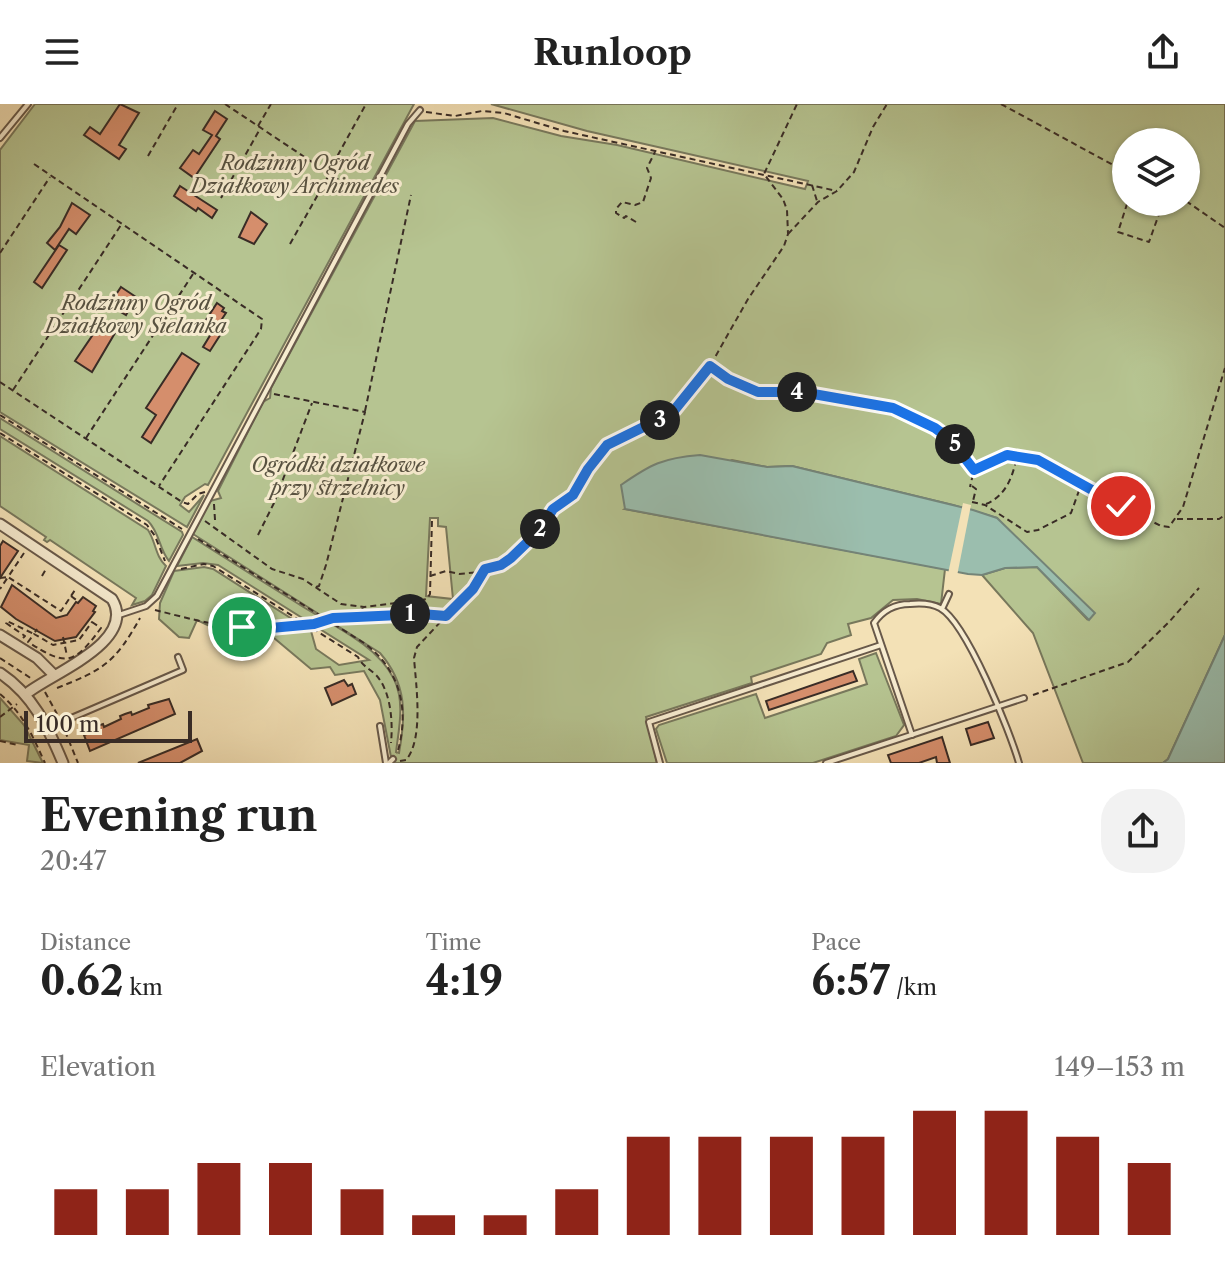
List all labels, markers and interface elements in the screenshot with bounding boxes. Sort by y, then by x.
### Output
icon: menu [40,30,84,74]
text: Runloop [533,30,692,74]
icon: share [1141,30,1185,74]
map controls [1112,128,1200,216]
button: layers [1112,128,1200,216]
park label: Rodzinny Ogród Działkowy Archimedes [189,151,399,198]
park label: Rodzinny Ogród Działkowy Sielanka [43,291,227,338]
pin: 4 [777,372,817,412]
text: 4 [790,378,804,405]
pin: 3 [640,400,680,440]
text: 3 [654,406,666,433]
pin: 5 [935,424,975,464]
text: 5 [949,430,961,457]
park label: Ogródki działkowe przy strzelnicy [251,453,426,500]
pin [1087,472,1155,540]
icon: check [1099,484,1143,528]
pin: 2 [520,509,560,549]
text: 2 [534,515,547,542]
pin [208,593,276,661]
pin: 1 [390,594,430,634]
text: 1 [405,600,415,627]
icon: arrive [220,605,264,649]
scale bar [24,707,192,743]
text: 100 m [36,711,99,738]
text: Evening run [40,788,317,842]
button: share [1101,789,1185,873]
text: 20:47 [40,845,107,877]
text: Distance [40,929,131,956]
text: Time [426,929,481,956]
text: Pace [811,929,861,956]
text: 0.62 [40,956,124,1005]
text: 4:19 [426,956,503,1005]
text: 6:57 [811,956,890,1005]
text: km [124,974,163,1001]
text: /km [890,974,937,1001]
text: Elevation [40,1051,156,1083]
text: 149–153 m [1054,1051,1185,1083]

